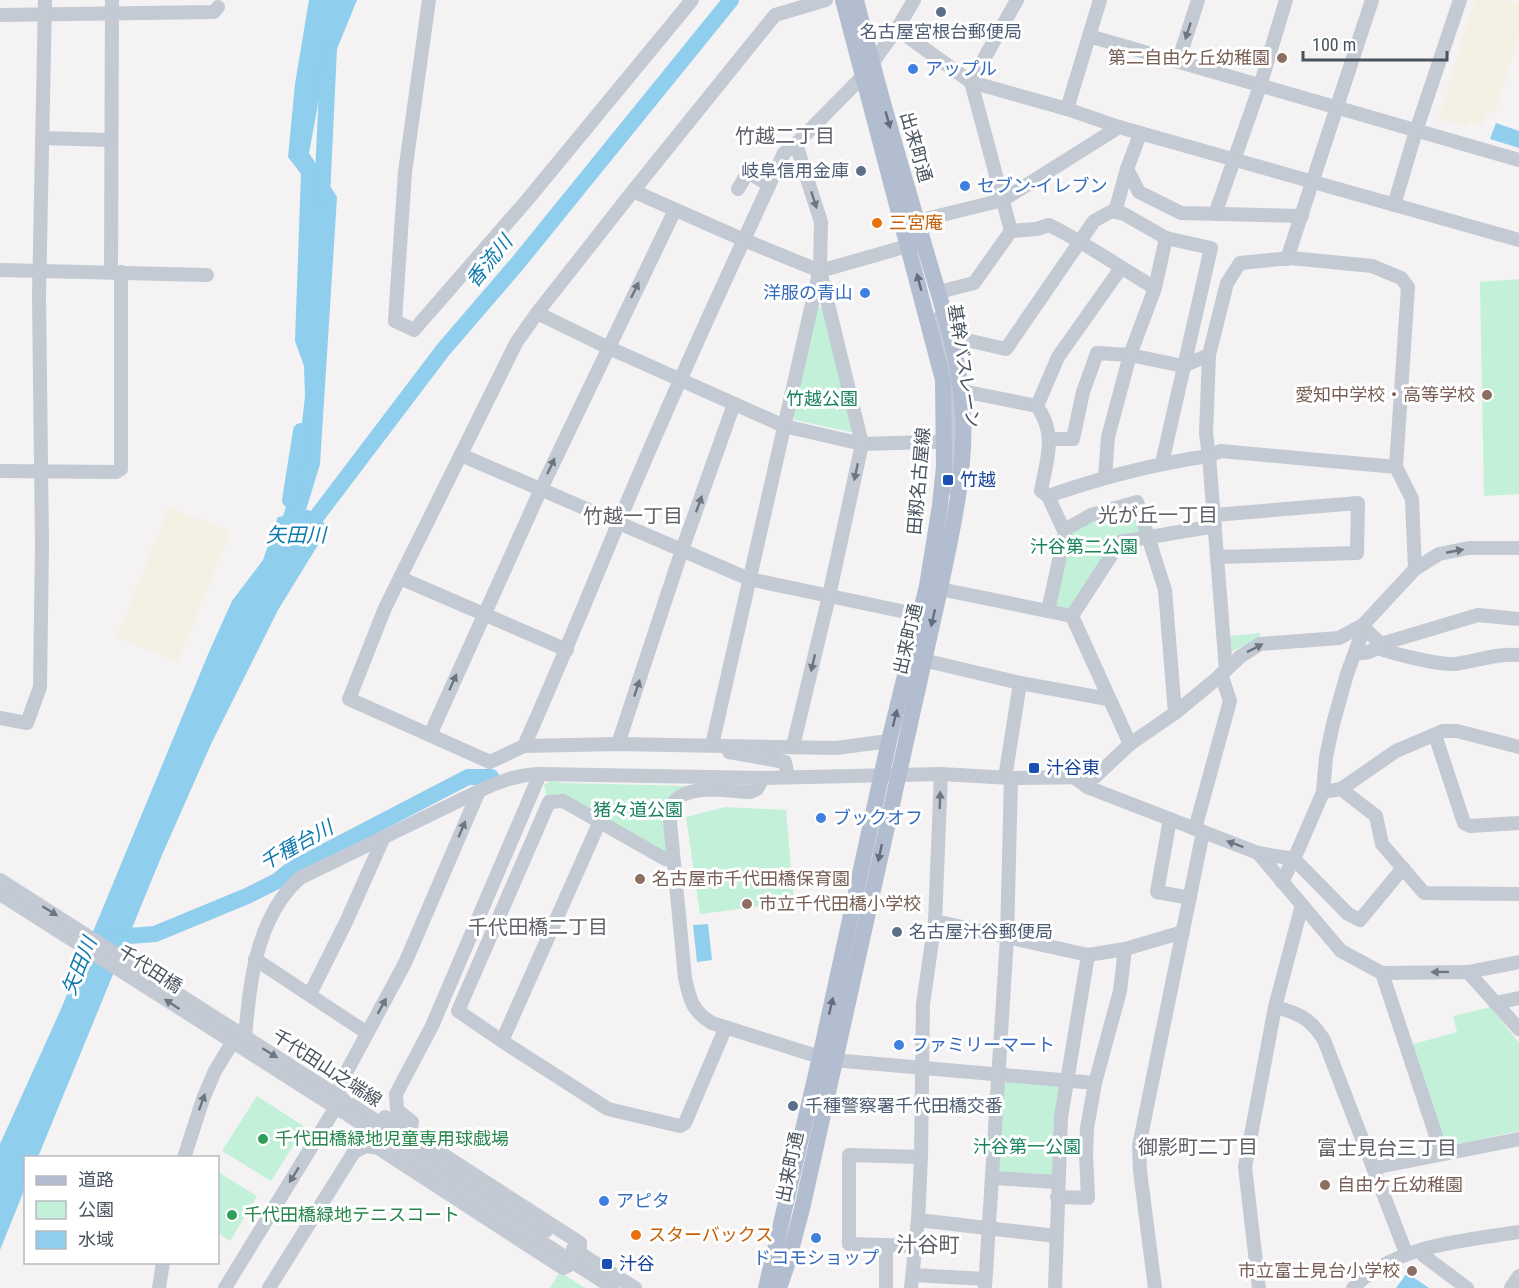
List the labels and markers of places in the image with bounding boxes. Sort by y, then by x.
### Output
marker: 名古屋宮根台郵便局 [934,5,948,19]
place label: 名古屋宮根台郵便局 [860,21,1022,42]
place label: 第二自由ケ丘幼稚園 [1108,47,1270,68]
marker: 第二自由ケ丘幼稚園 [1275,51,1289,65]
place label: アップル [925,58,997,79]
marker: アップル [906,62,920,76]
place label: 岐阜信用金庫 [741,160,849,181]
marker: 岐阜信用金庫 [854,164,868,178]
place label: セブン-イレブン [977,175,1107,196]
marker: セブン-イレブン [958,179,972,193]
place label: 三宮庵 [889,212,943,233]
marker: 三宮庵 [870,216,884,230]
place label: 洋服の青山 [763,282,853,303]
marker: 洋服の青山 [858,286,872,300]
place label: 愛知中学校・高等学校 [1295,384,1475,405]
marker: 愛知中学校・高等学校 [1480,388,1494,402]
place label: 竹越 [960,469,996,490]
marker: 竹越 [941,473,955,487]
place label: 汁谷東 [1046,757,1100,778]
marker: 汁谷東 [1027,761,1041,775]
place label: ブックオフ [833,807,923,828]
marker: ブックオフ [814,811,828,825]
place label: 名古屋市千代田橋保育園 [652,868,850,889]
marker: 名古屋市千代田橋保育園 [633,872,647,886]
place label: 市立千代田橋小学校 [759,893,921,914]
marker: 市立千代田橋小学校 [740,897,754,911]
place label: 名古屋汁谷郵便局 [909,921,1053,942]
marker: 名古屋汁谷郵便局 [890,925,904,939]
place label: ファミリーマート [911,1034,1055,1055]
marker: ファミリーマート [892,1038,906,1052]
place label: 千種警察署千代田橋交番 [805,1095,1003,1116]
marker: 千種警察署千代田橋交番 [786,1099,800,1113]
place label: 千代田橋緑地児童専用球戯場 [275,1128,509,1149]
marker: 千代田橋緑地児童専用球戯場 [256,1132,270,1146]
place label: 自由ケ丘幼稚園 [1337,1174,1463,1195]
marker: 自由ケ丘幼稚園 [1318,1178,1332,1192]
place label: アピタ [616,1190,670,1211]
marker: アピタ [597,1194,611,1208]
place label: 千代田橋緑地テニスコート [244,1204,460,1225]
marker: 千代田橋緑地テニスコート [225,1208,239,1222]
place label: スターバックス [648,1224,773,1245]
marker: スターバックス [629,1228,643,1242]
marker: ドコモショップ [809,1231,823,1245]
place label: ドコモショップ [753,1247,879,1268]
place label: 汁谷 [619,1253,655,1274]
marker: 汁谷 [600,1257,614,1271]
place label: 市立富士見台小学校 [1238,1260,1400,1281]
marker: 市立富士見台小学校 [1405,1264,1419,1278]

